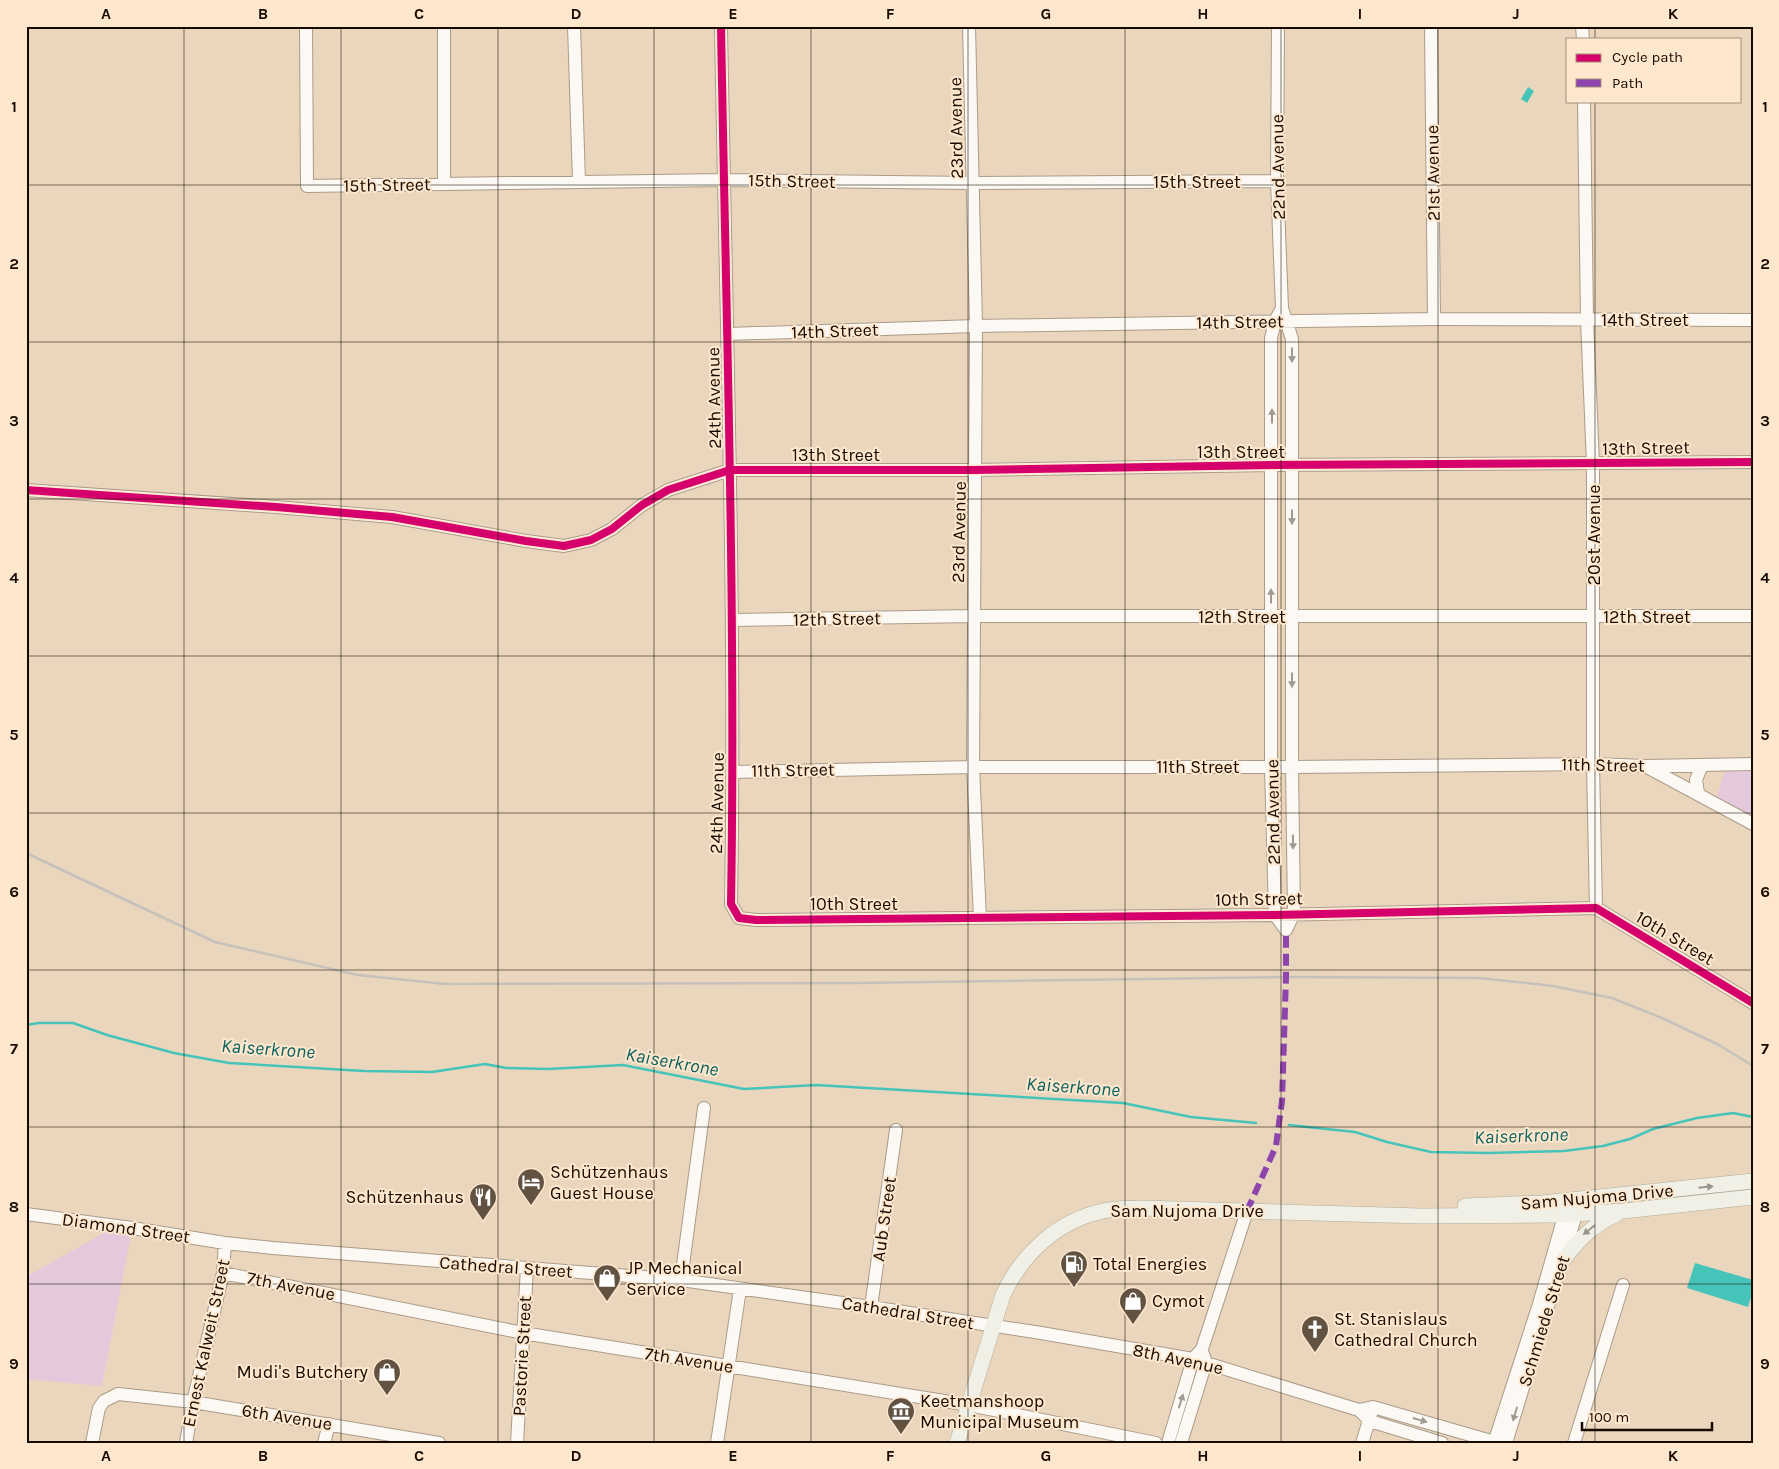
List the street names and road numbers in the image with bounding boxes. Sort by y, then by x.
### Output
street label: 23rd Avenue [944,77,968,179]
street label: 22nd Avenue [1266,114,1290,220]
street label: 21st Avenue [1421,125,1445,221]
street label: 15th Street [748,169,836,193]
street label: 15th Street [1153,171,1241,193]
street label: 15th Street [343,173,431,197]
street label: 14th Street [1601,309,1689,331]
street label: 14th Street [1196,310,1284,334]
street label: 14th Street [791,318,879,344]
street label: 24th Avenue [702,347,726,449]
street label: 13th Street [1602,436,1690,460]
street label: 13th Street [1197,441,1285,463]
street label: 13th Street [792,444,880,466]
street label: 23rd Avenue [947,481,971,583]
street label: 20st Avenue [1583,485,1605,585]
street label: 12th Street [1198,606,1286,628]
street label: 12th Street [1603,606,1691,628]
street label: 12th Street [793,607,881,631]
street label: 24th Avenue [705,752,729,854]
street label: 11th Street [1561,753,1645,777]
street label: 11th Street [1156,756,1240,778]
street label: 11th Street [751,758,835,782]
street label: 22nd Avenue [1261,759,1285,865]
street label: 10th Street [1215,887,1303,911]
street label: 10th Street [810,893,898,915]
street label: 10th Street [1632,906,1719,970]
street label: Aub Street [867,1175,901,1263]
street label: Sam Nujoma Drive [1519,1179,1675,1215]
street label: Sam Nujoma Drive [1110,1200,1264,1222]
street label: Diamond Street [61,1208,192,1248]
street label: Cathedral Street [439,1251,574,1283]
street label: Schmiede Street [1514,1253,1574,1389]
street label: Ernest Kalweit Street [177,1257,235,1429]
street label: 7th Avenue [245,1267,337,1305]
street label: Cathedral Street [840,1292,976,1334]
street label: Pastorie Street [508,1295,536,1417]
street label: 8th Avenue [1131,1339,1225,1379]
street label: 7th Avenue [643,1342,735,1378]
street label: 6th Avenue [240,1399,334,1435]

